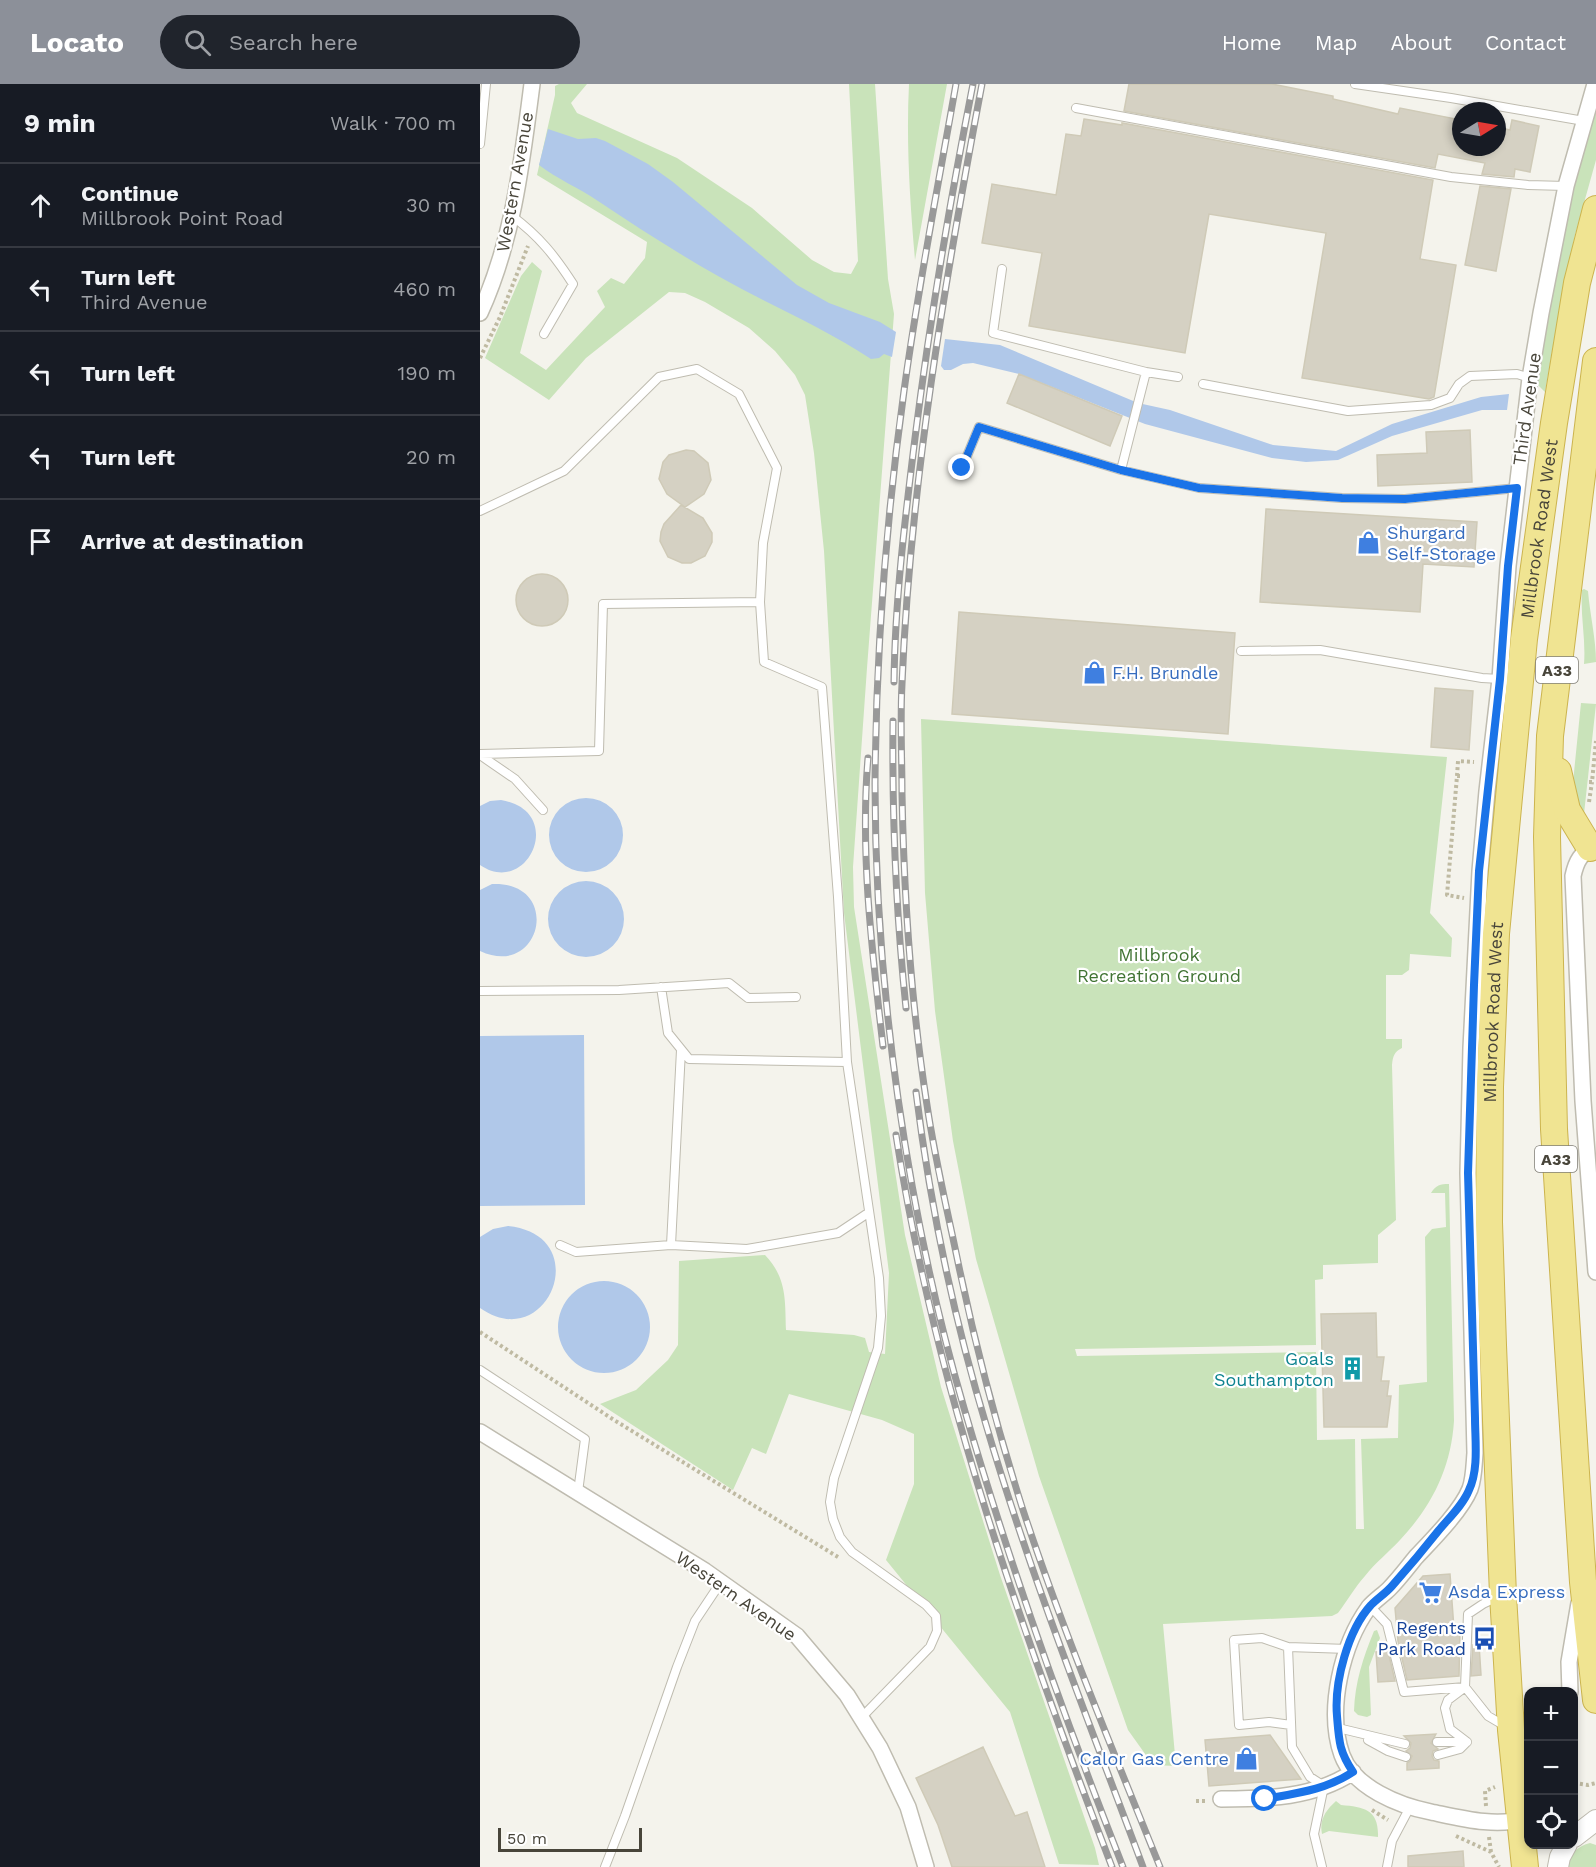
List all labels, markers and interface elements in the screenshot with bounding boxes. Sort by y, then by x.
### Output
search box [160,15,580,69]
text: Locato [30,26,124,59]
icon: search [181,26,214,59]
text: Search here [229,30,358,55]
text: Home [1222,30,1282,55]
text: Map [1315,30,1358,55]
text: About [1391,30,1452,55]
text: Contact [1485,30,1566,55]
north arrow [1452,102,1506,156]
text: 9 min [24,108,96,138]
street label: Western Avenue [492,110,537,254]
text: Walk · 700 m [330,111,456,135]
text: Continue [81,181,179,206]
icon: ahead [24,189,57,222]
text: 30 m [406,193,456,217]
text: Millbrook Point Road [81,206,283,230]
text: Turn left [81,265,175,290]
icon: left [24,273,57,306]
text: 460 m [393,277,456,301]
text: Third Avenue [81,290,208,314]
street label: Third Avenue [1508,351,1545,467]
icon: left [24,357,57,390]
text: Turn left [81,361,175,386]
text: 190 m [398,361,456,385]
street label: Millbrook Road West [1516,437,1562,620]
icon: left [24,441,57,474]
text: Turn left [81,445,175,470]
text: 20 m [406,445,456,469]
route end [948,454,974,480]
place label: Shurgard Self-Storage [1387,522,1496,564]
icon: arrive [24,525,57,558]
text: Arrive at destination [81,529,304,554]
shop icon: Shurgard Self-Storage [1356,530,1382,556]
road number: A33 [1536,657,1578,683]
shop icon: F.H. Brundle [1081,660,1107,686]
place label: F.H. Brundle [1112,662,1218,683]
street label: Millbrook Road West [1479,920,1507,1103]
park label: Millbrook Recreation Ground [1077,944,1241,986]
road number: A33 [1535,1146,1577,1172]
place label: Goals Southampton [1214,1348,1334,1390]
building icon: Goals Southampton [1339,1356,1365,1382]
street label: Western Avenue [672,1546,800,1645]
supermarket icon: Asda Express [1417,1579,1443,1605]
place label: Asda Express [1448,1581,1565,1602]
place label: Regents Park Road [1378,1617,1466,1659]
bus stop icon: Regents Park Road [1471,1625,1497,1651]
map controls [1524,1687,1578,1849]
button: + [1524,1687,1578,1741]
button: − [1524,1741,1578,1795]
shop icon: Calor Gas Centre [1234,1746,1260,1772]
place label: Calor Gas Centre [1080,1748,1229,1769]
route start [1251,1785,1277,1811]
button: locate [1524,1795,1578,1849]
scale bar [498,1825,642,1852]
text: 50 m [507,1829,547,1848]

